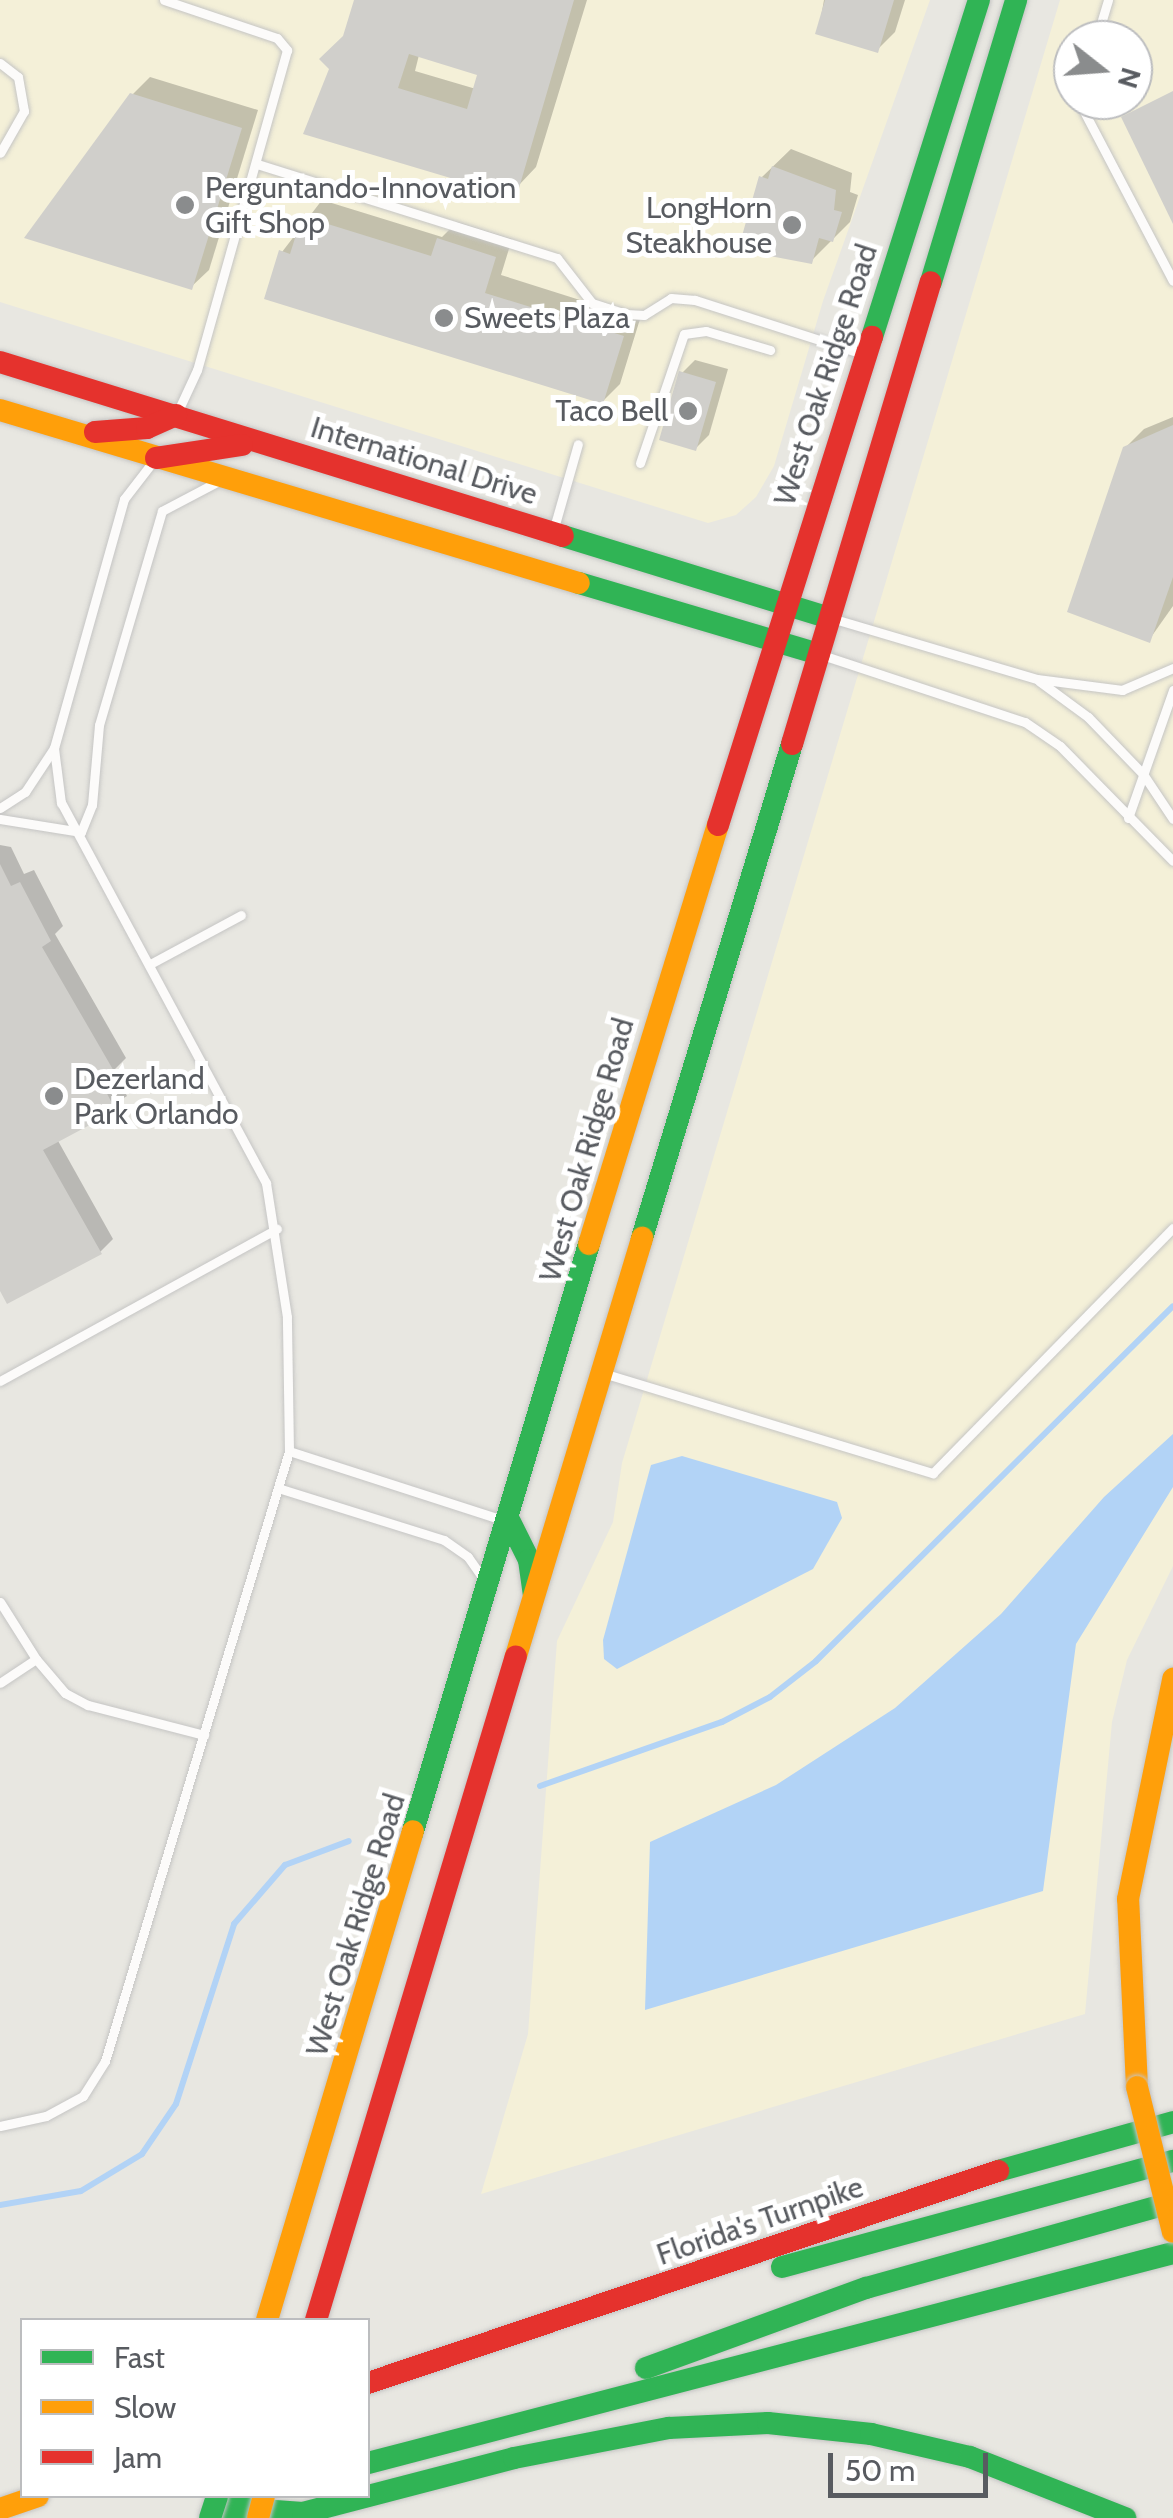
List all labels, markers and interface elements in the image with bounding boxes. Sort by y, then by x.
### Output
north arrow [1053,20,1153,120]
text: N [1111,64,1149,93]
place label: Perguntando-Innovation Gift Shop [205,170,516,240]
place label: LongHorn Steakhouse [625,190,772,260]
marker: Perguntando-Innovation Gift Shop [174,194,196,216]
marker: LongHorn Steakhouse [781,214,803,236]
street label: West Oak Ridge Road [767,240,885,510]
place label: Sweets Plaza [464,300,630,336]
marker: Sweets Plaza [433,307,455,329]
place label: Taco Bell [555,393,668,429]
marker: Taco Bell [677,400,699,422]
street label: International Drive [306,409,542,513]
street label: West Oak Ridge Road [532,1014,642,1286]
place label: Dezerland Park Orlando [74,1061,239,1132]
marker: Dezerland Park Orlando [43,1085,65,1107]
street label: West Oak Ridge Road [299,1790,413,2060]
street label: Florida's Turnpike [652,2169,868,2273]
legend [20,2318,370,2498]
text: Fast [114,2339,165,2376]
text: Slow [114,2389,176,2426]
scale bar [833,2433,993,2495]
text: Jam [114,2439,162,2476]
text: 50 m [845,2452,915,2489]

